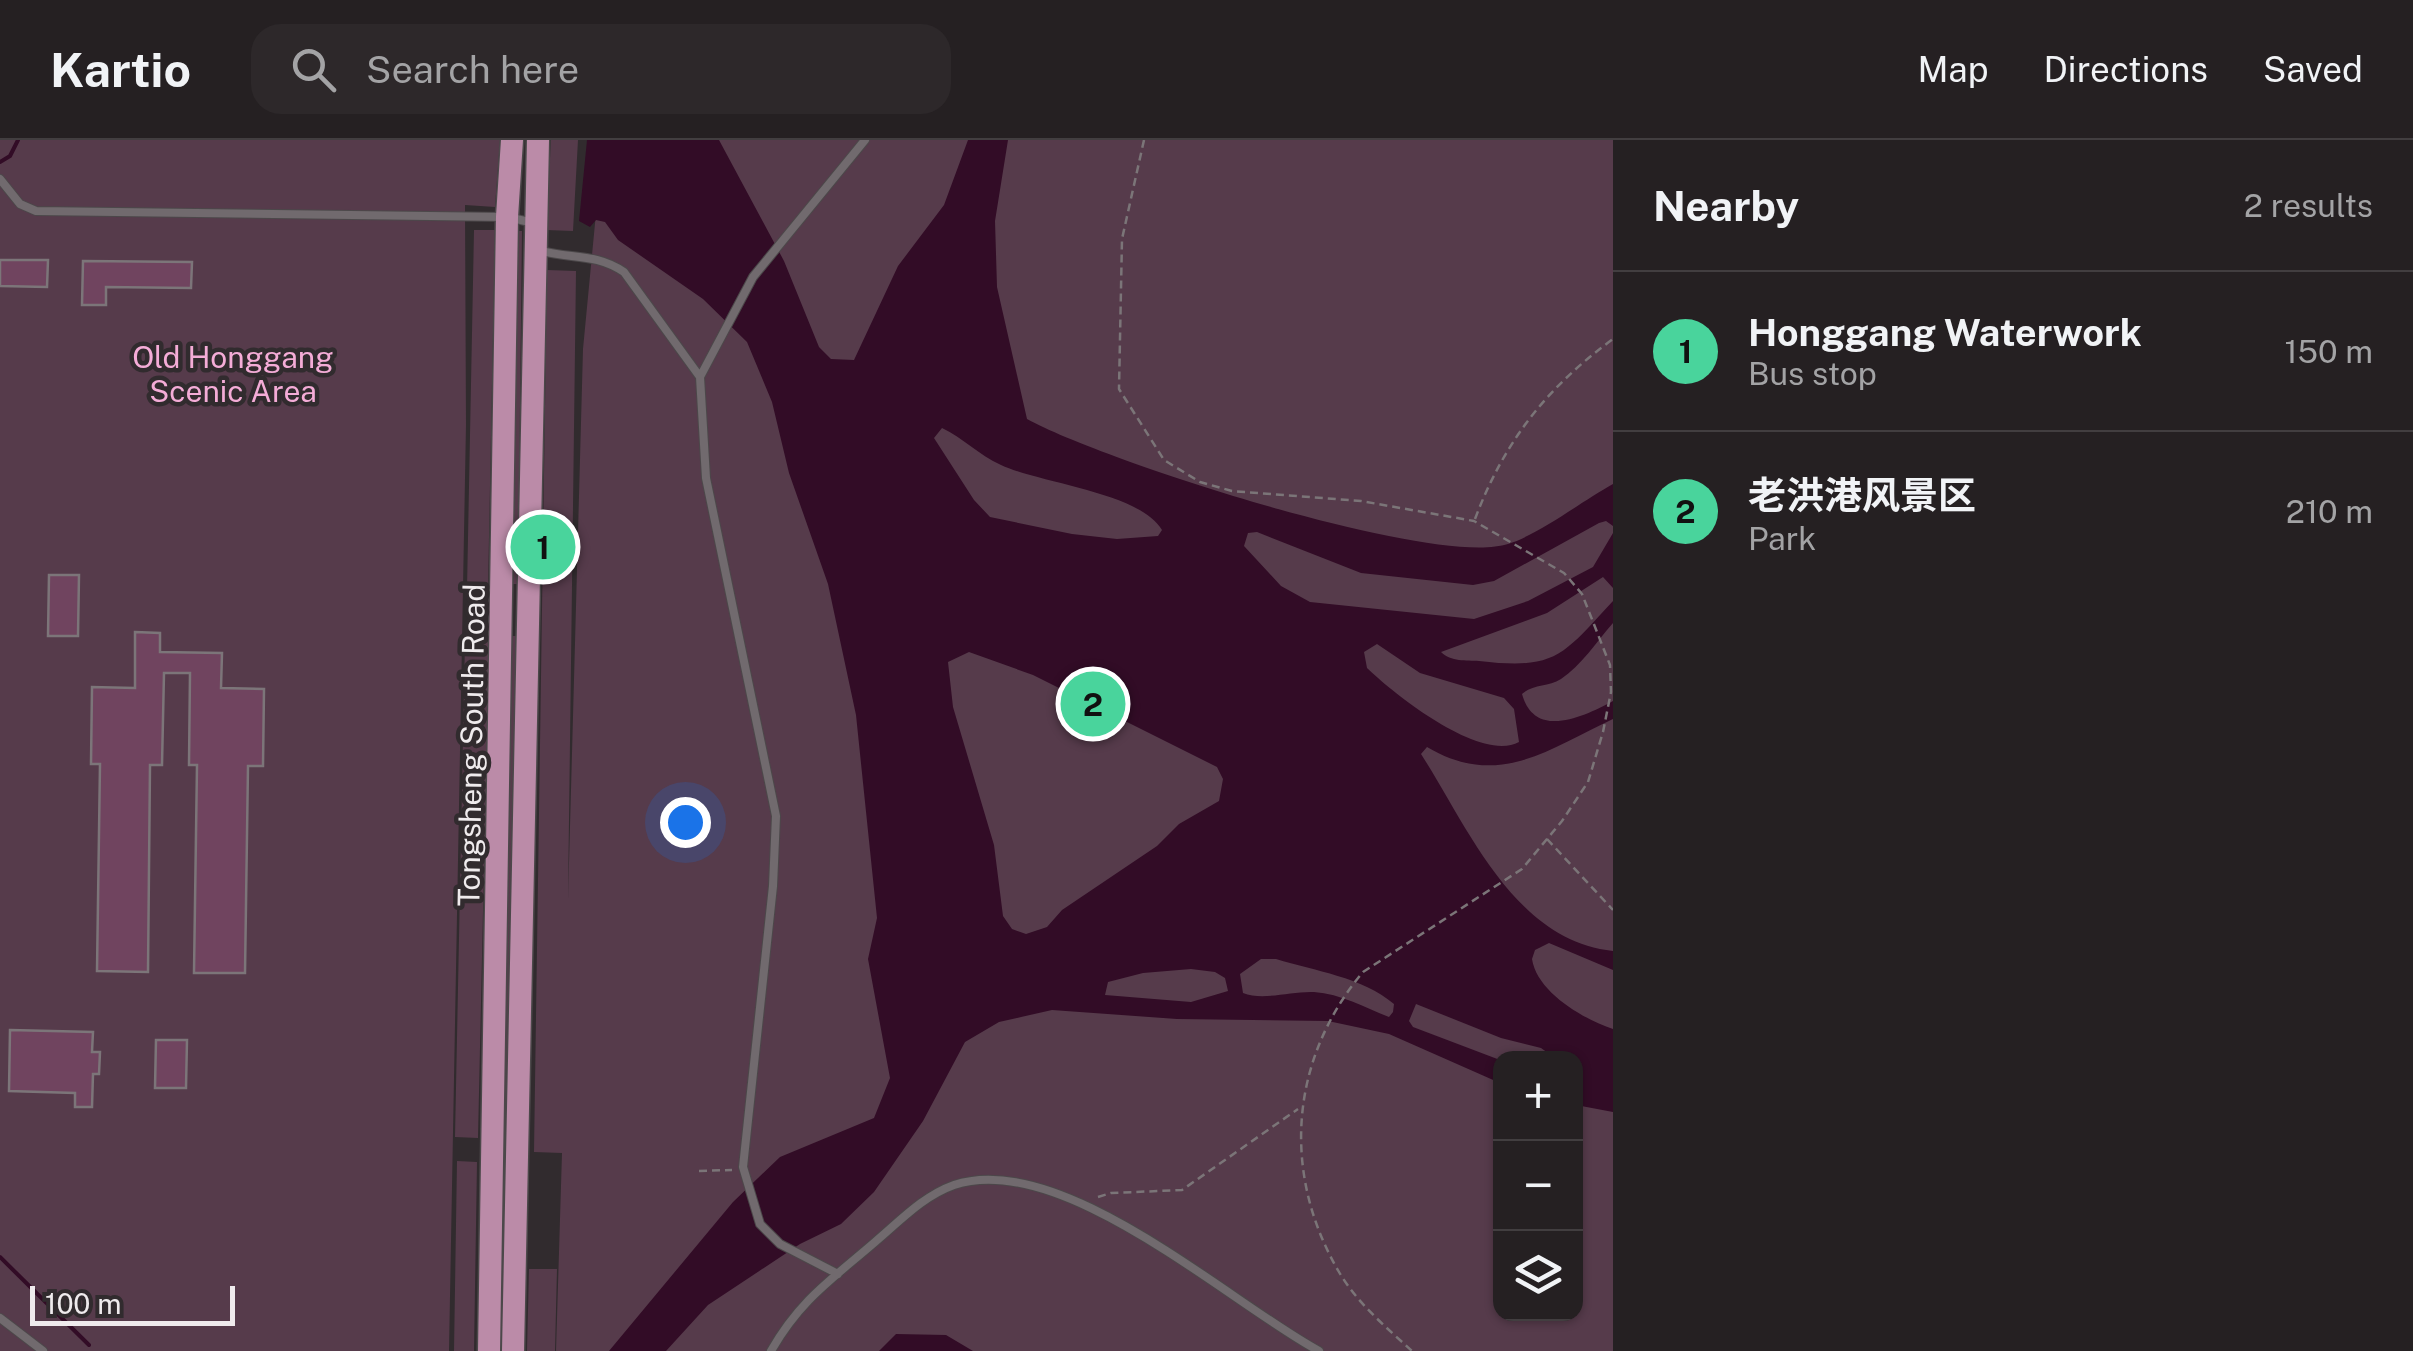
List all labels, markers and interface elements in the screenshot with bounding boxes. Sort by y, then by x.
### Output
search box [251,24,951,114]
text: Kartio [50,41,191,98]
icon: search [286,42,341,97]
text: Search here [366,47,579,92]
text: Map [1917,49,1988,90]
text: Directions [2043,49,2208,90]
text: Saved [2263,49,2363,90]
text: Nearby [1653,181,1799,230]
text: 2 results [2244,187,2373,224]
text: Honggang Waterwork [1748,310,2142,355]
text: 1 [1679,333,1692,370]
text: 150 m [2284,333,2373,370]
park label: Old Honggang Scenic Area [132,339,334,409]
text: Bus stop [1748,355,1877,392]
text: 老洪港风景区 [1748,473,1976,518]
text: 2 [1675,493,1696,530]
text: 210 m [2286,493,2373,530]
pin: 1 [510,510,576,584]
text: Park [1748,520,1816,557]
street label: Tongsheng South Road [450,583,492,907]
pin: 2 [1060,666,1126,742]
your location [660,797,711,848]
map controls [1493,1051,1583,1321]
button: + [1493,1051,1583,1141]
button: − [1493,1141,1583,1231]
button: layers [1493,1231,1583,1321]
scale bar [30,1281,235,1326]
text: 100 m [45,1287,122,1320]

